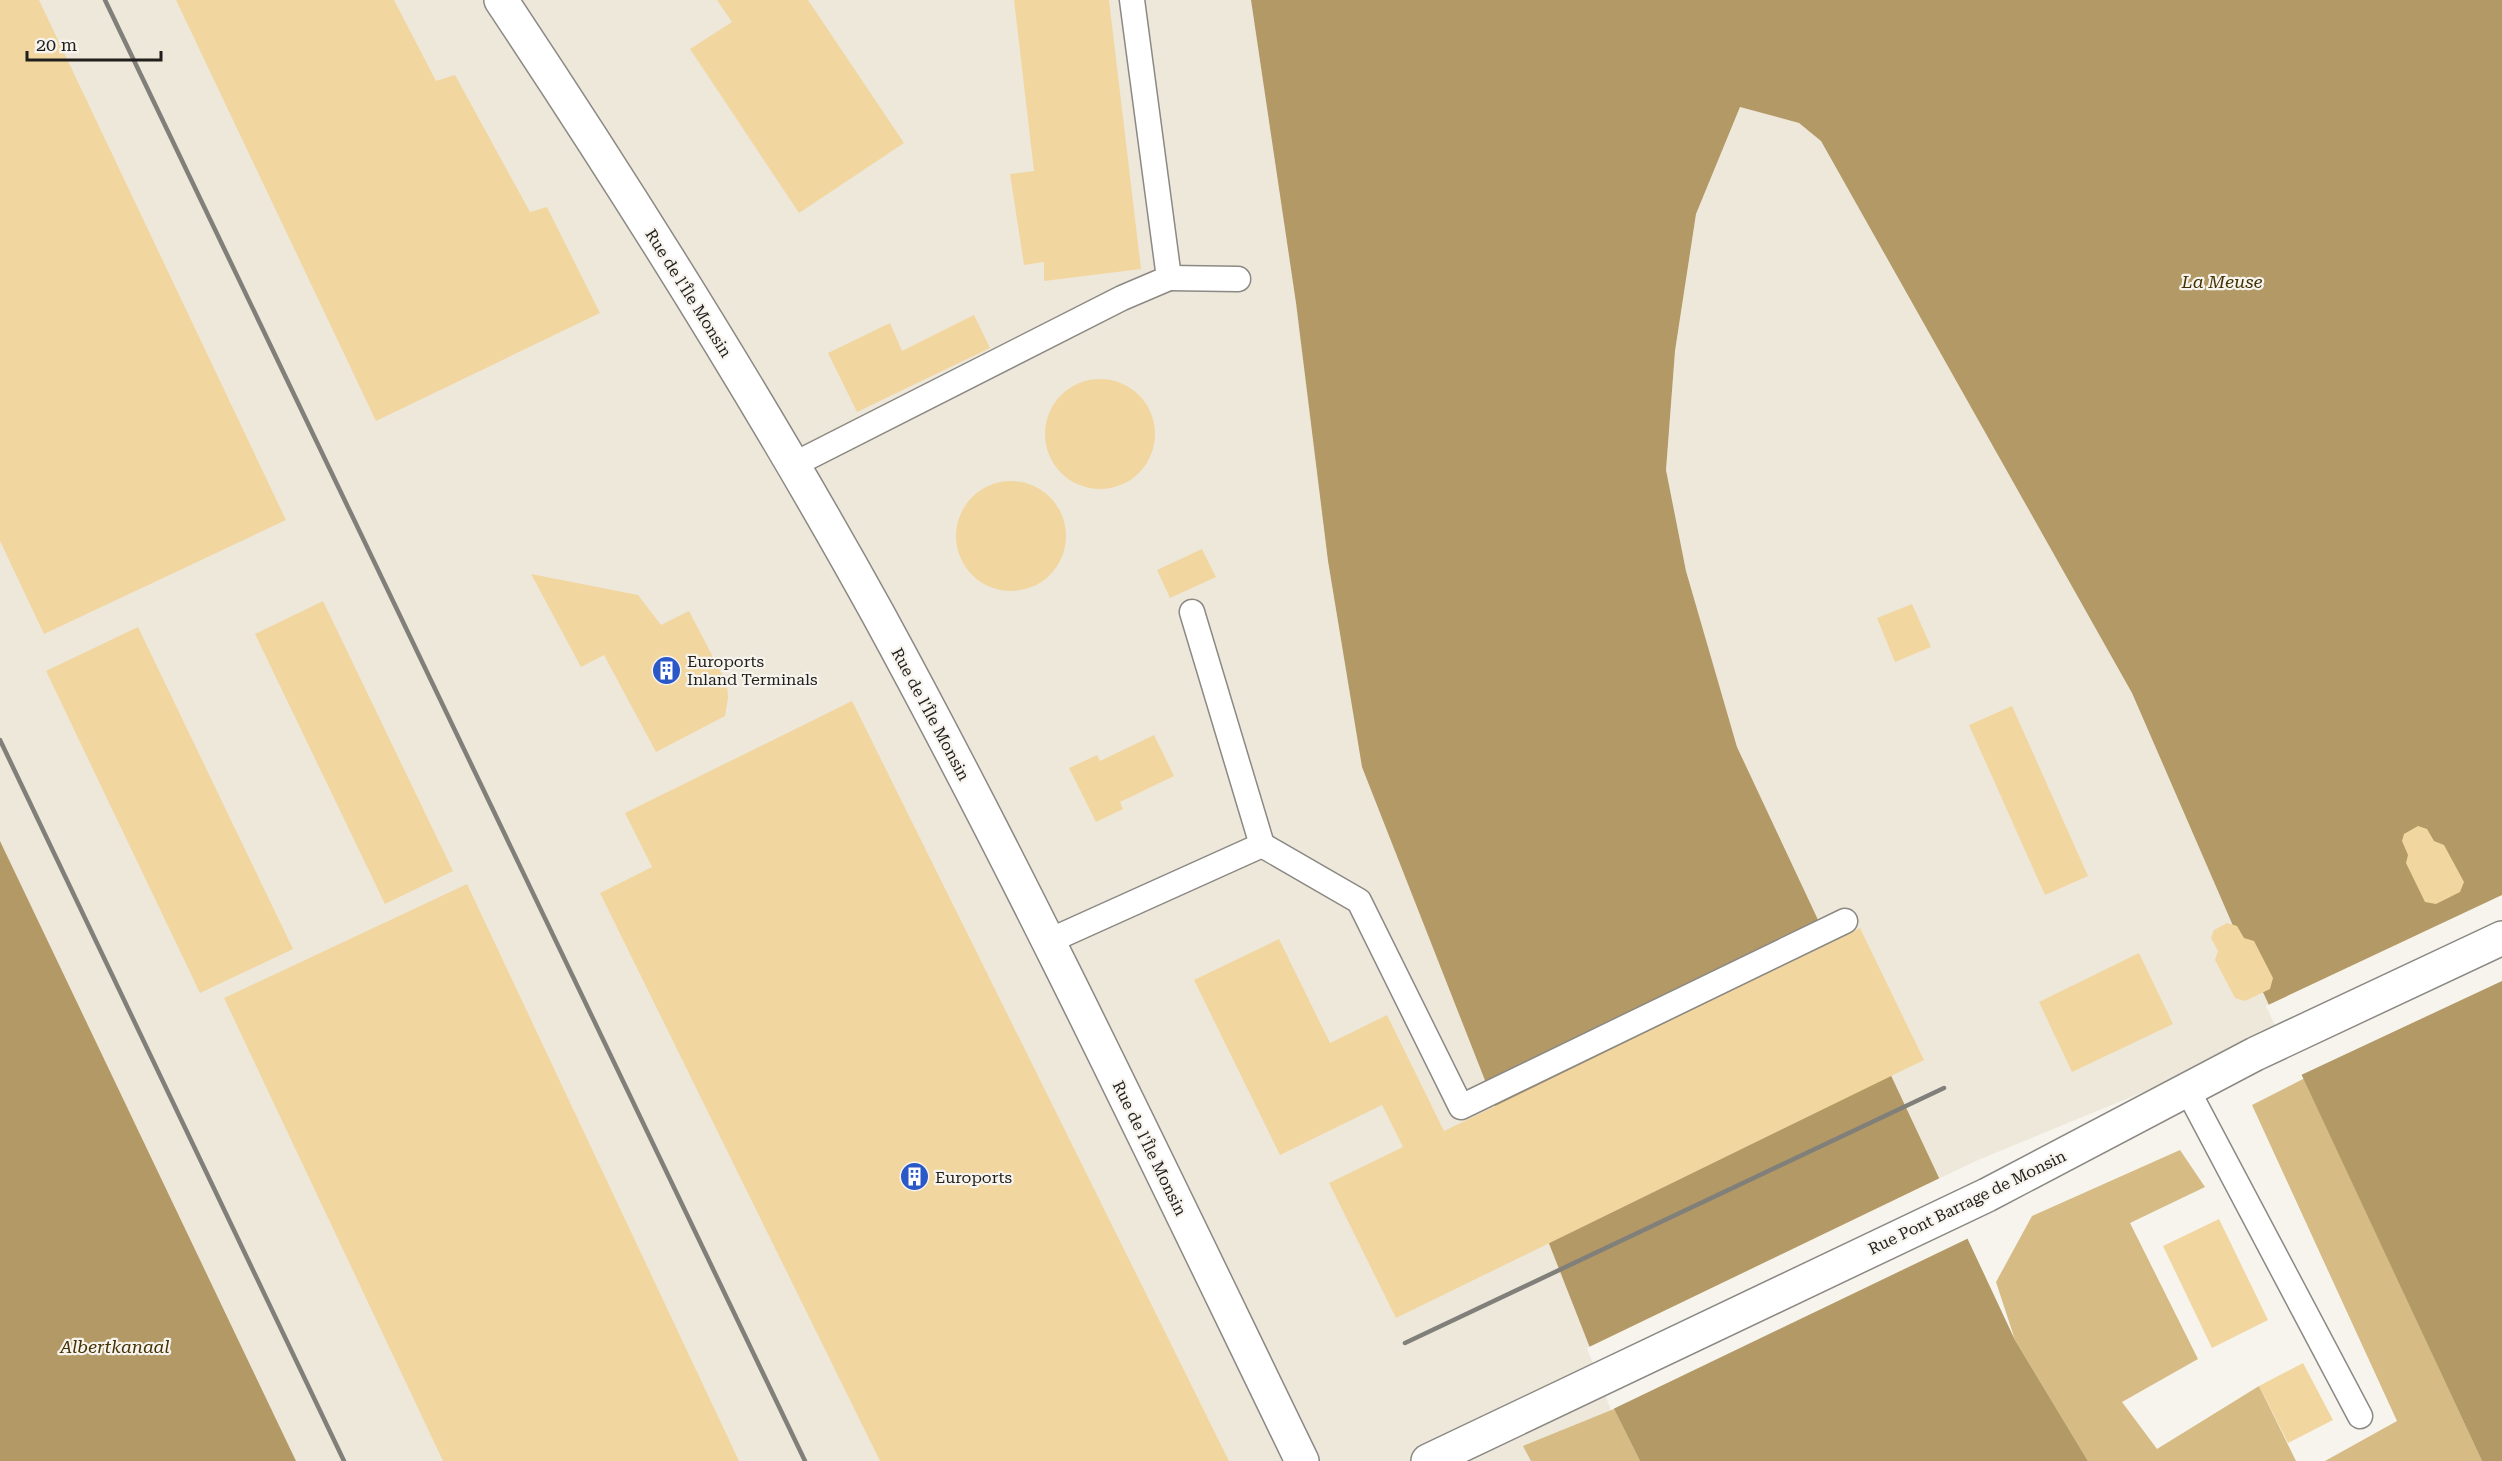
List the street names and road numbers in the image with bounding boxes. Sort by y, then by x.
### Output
street label: Rue de l'Île Monsin [641,226,736,361]
street label: Rue de l'Île Monsin [888,645,974,784]
street label: Rue de l'Île Monsin [1109,1078,1190,1219]
street label: Rue Pont Barrage de Monsin [1865,1146,2069,1259]

